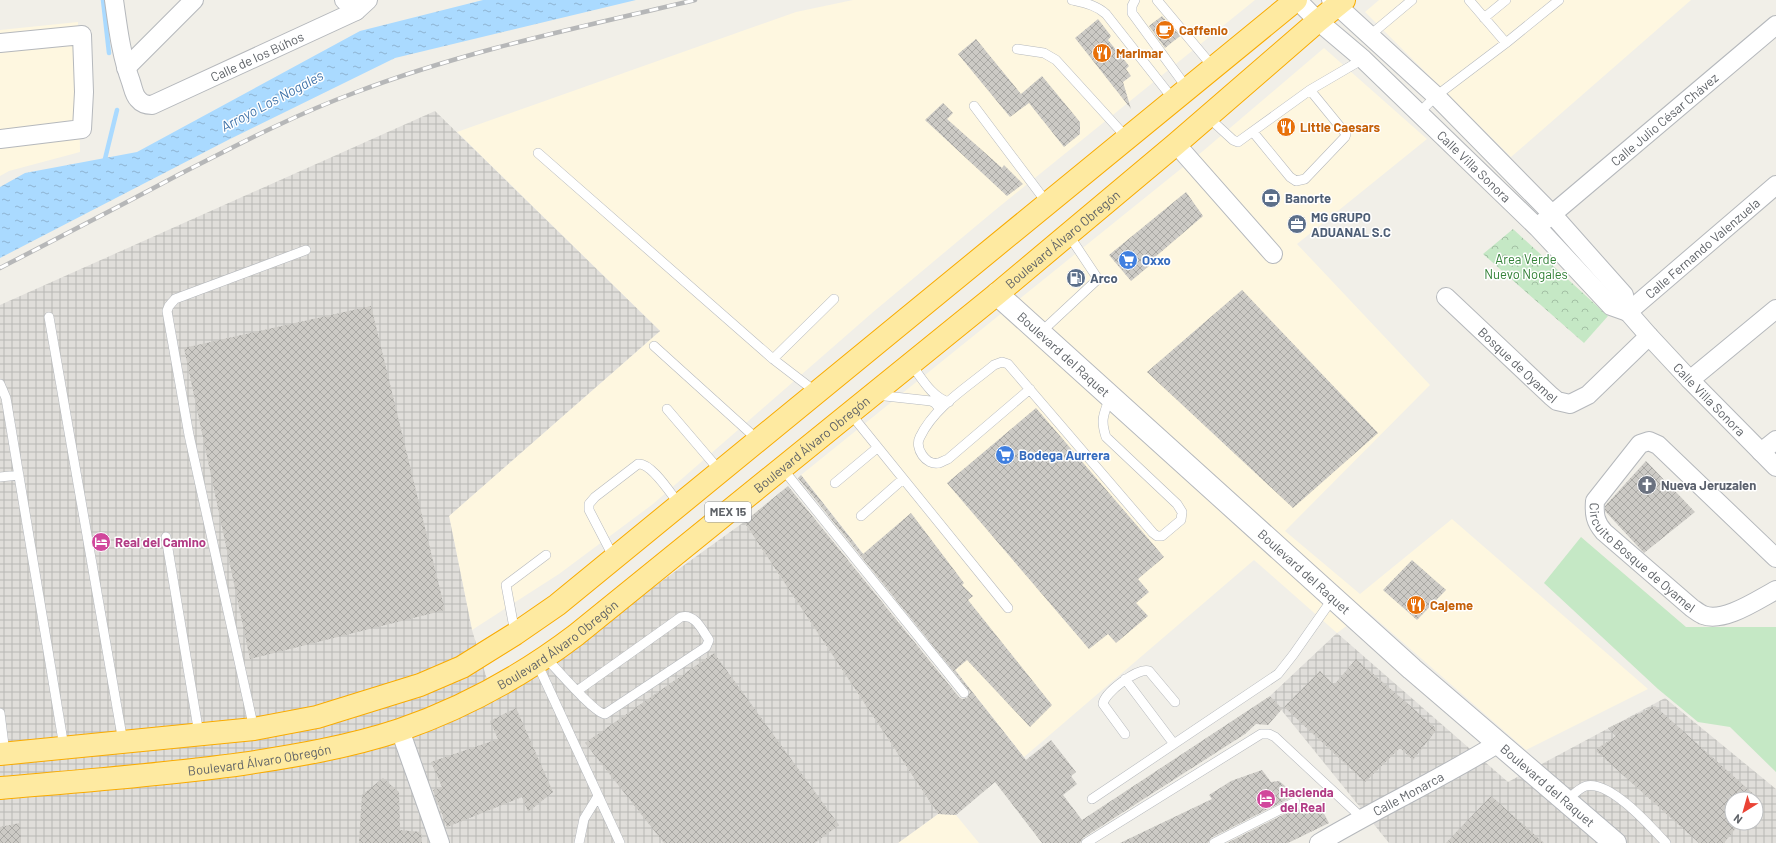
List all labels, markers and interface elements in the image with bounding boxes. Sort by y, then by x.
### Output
cafe icon: Caffenio [1154,19,1176,41]
place label: Caffenio [1179,22,1228,38]
street label: Calle de los Búhos [208,28,306,85]
restaurant icon: Marimar [1091,42,1113,64]
place label: Marimar [1116,45,1163,61]
water label: Arroyo Los Nogales [218,66,326,135]
street label: Calle Julio César Chávez [1607,69,1722,169]
restaurant icon: Little Caesars [1275,116,1297,138]
place label: Little Caesars [1300,119,1381,135]
street label: Calle Villa Sonora [1434,127,1514,205]
street label: Boulevard Álvaro Obregón [1002,187,1123,292]
bank icon: Banorte [1260,187,1282,209]
place label: Banorte [1285,190,1331,206]
street label: Calle Fernando Valenzuela [1642,195,1763,302]
place label: MG GRUPO ADUANAL S.C [1311,209,1391,240]
office icon: MG GRUPO ADUANAL S.C [1286,213,1308,235]
supermarket icon: Oxxo [1117,249,1139,271]
park label: Area Verde Nuevo Nogales [1484,251,1568,282]
place label: Oxxo [1142,252,1171,268]
fuel station icon: Arco [1065,267,1087,289]
place label: Arco [1090,270,1118,286]
street label: Boulevard del Raquet [1014,308,1113,400]
street label: Bosque de Oyamel [1475,324,1561,406]
street label: Calle Villa Sonora [1670,359,1749,439]
street label: Boulevard Álvaro Obregón [750,392,873,496]
supermarket icon: Bodega Aurrera [994,444,1016,466]
place label: Bodega Aurrera [1019,447,1110,463]
church icon: Nueva Jeruzalen [1636,474,1658,496]
place label: Nueva Jeruzalen [1661,477,1756,493]
road number: MEX 15 [705,502,751,522]
street label: Circuito Bosque de Oyamel [1587,503,1698,616]
street label: Boulevard del Raquet [1255,526,1354,617]
hotel icon: Real del Camino [90,531,112,553]
place label: Real del Camino [115,534,206,550]
restaurant icon: Cajeme [1405,594,1427,616]
street label: Boulevard Álvaro Obregón [494,596,621,693]
place label: Cajeme [1430,597,1473,613]
street label: Boulevard del Raquet [1497,740,1598,830]
street label: Boulevard Álvaro Obregón [187,741,332,779]
street label: Calle Monarca [1370,768,1447,819]
place label: Hacienda del Real [1280,784,1334,815]
hotel icon: Hacienda del Real [1255,788,1277,810]
north arrow [1724,791,1764,831]
text: N [1731,812,1745,827]

